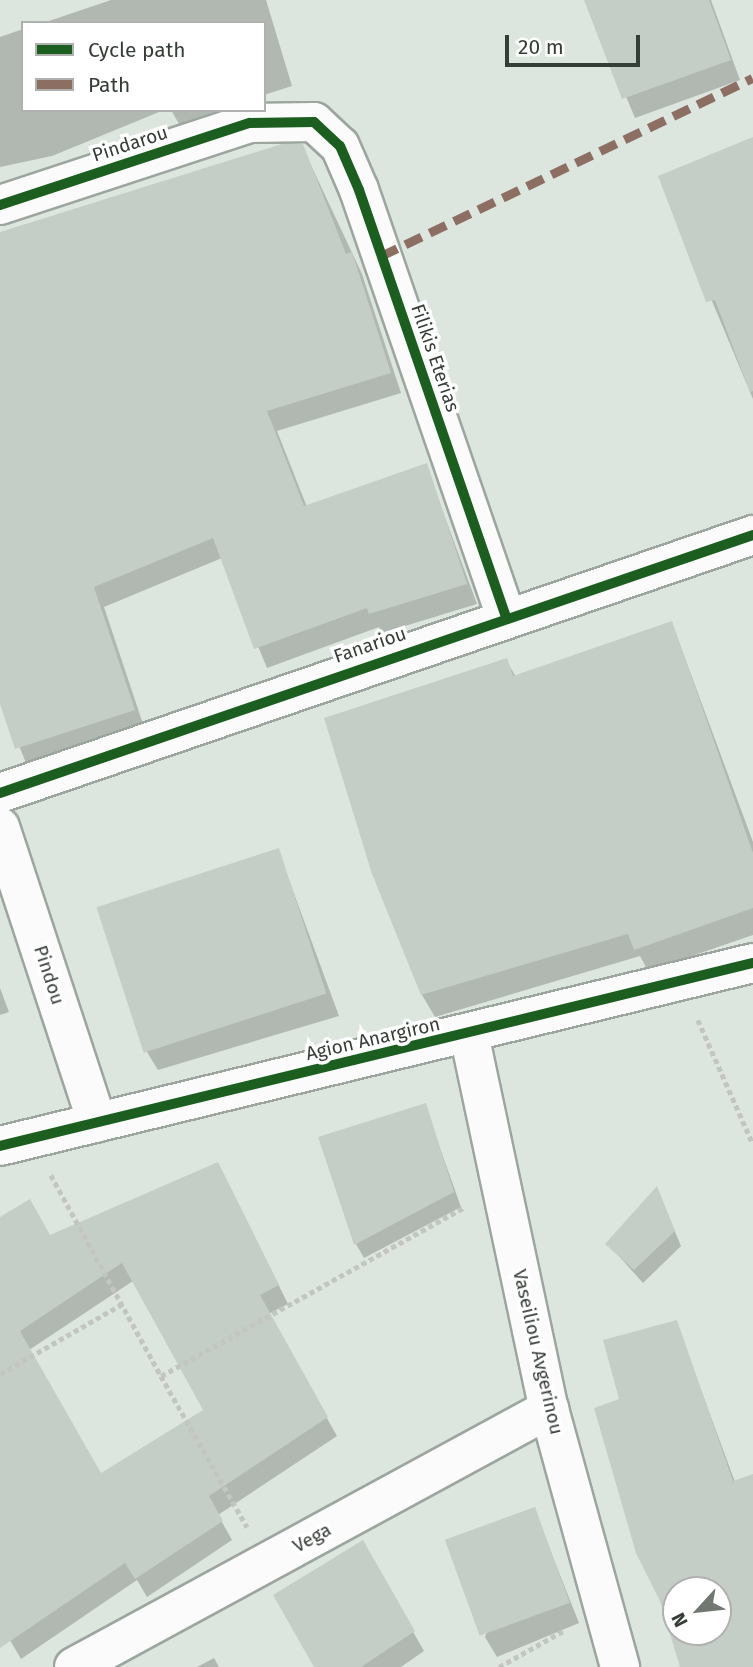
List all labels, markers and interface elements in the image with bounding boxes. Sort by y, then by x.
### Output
legend [21,21,266,112]
scale bar [508,21,643,65]
text: 20 m [518,34,564,60]
text: Cycle path [88,37,186,63]
text: Path [88,72,130,98]
street label: Pindarou [89,121,171,167]
street label: Filikis Eterias [406,301,464,415]
street label: Fanariou [331,622,409,668]
street label: Pindou [29,942,69,1008]
street label: Agion Anargiron [304,1012,442,1066]
street label: Vaseiliou Avgerinou [508,1267,568,1437]
street label: Vega [289,1518,335,1558]
north arrow [662,1576,732,1646]
text: N [667,1609,693,1631]

